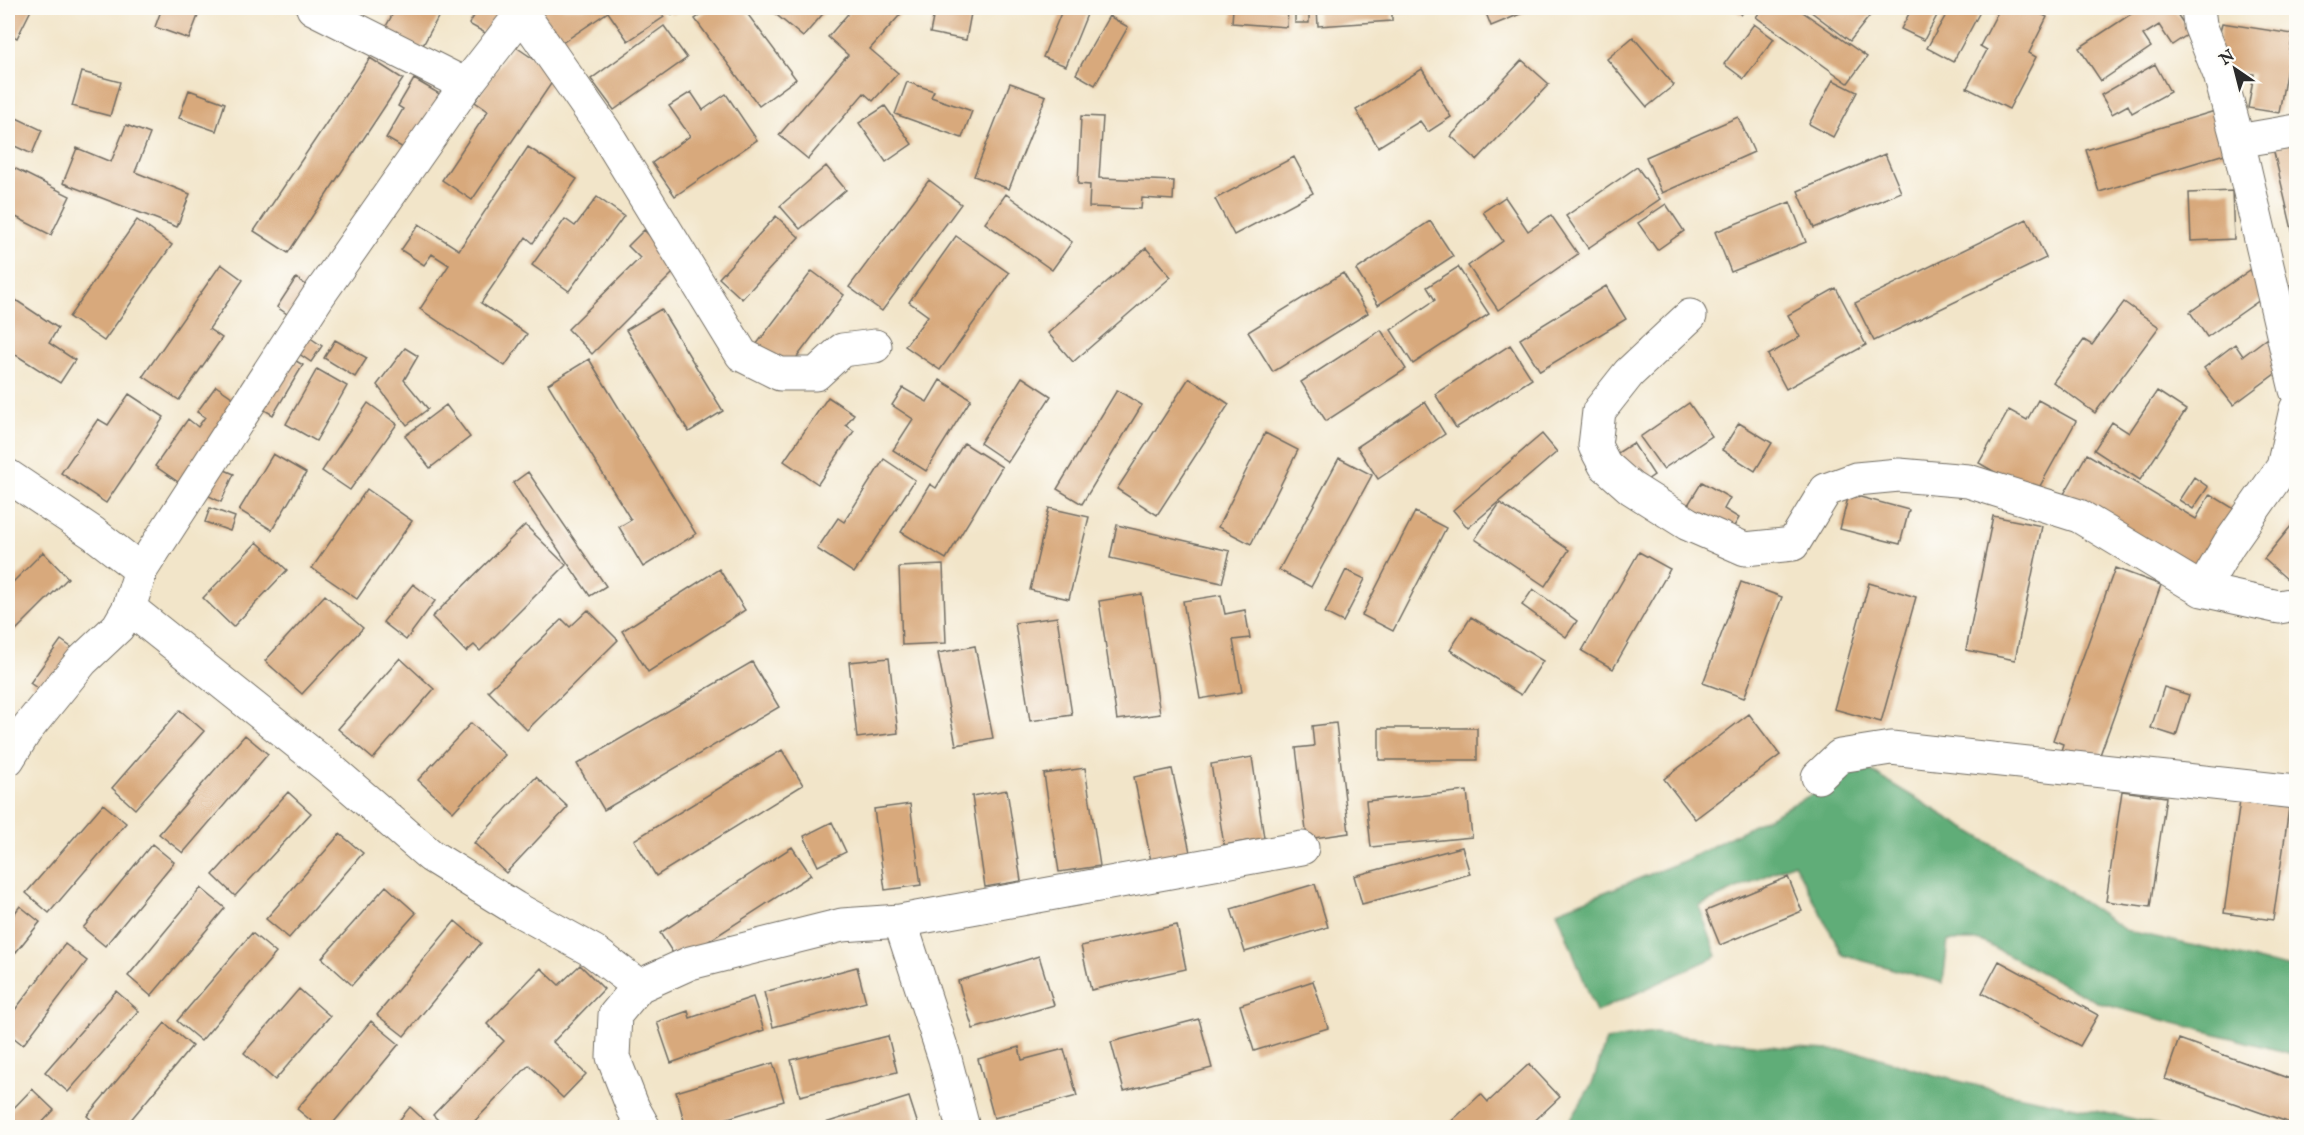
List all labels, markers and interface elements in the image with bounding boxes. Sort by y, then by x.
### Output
north arrow [2205,39,2265,99]
text: N [2215,46,2239,71]

